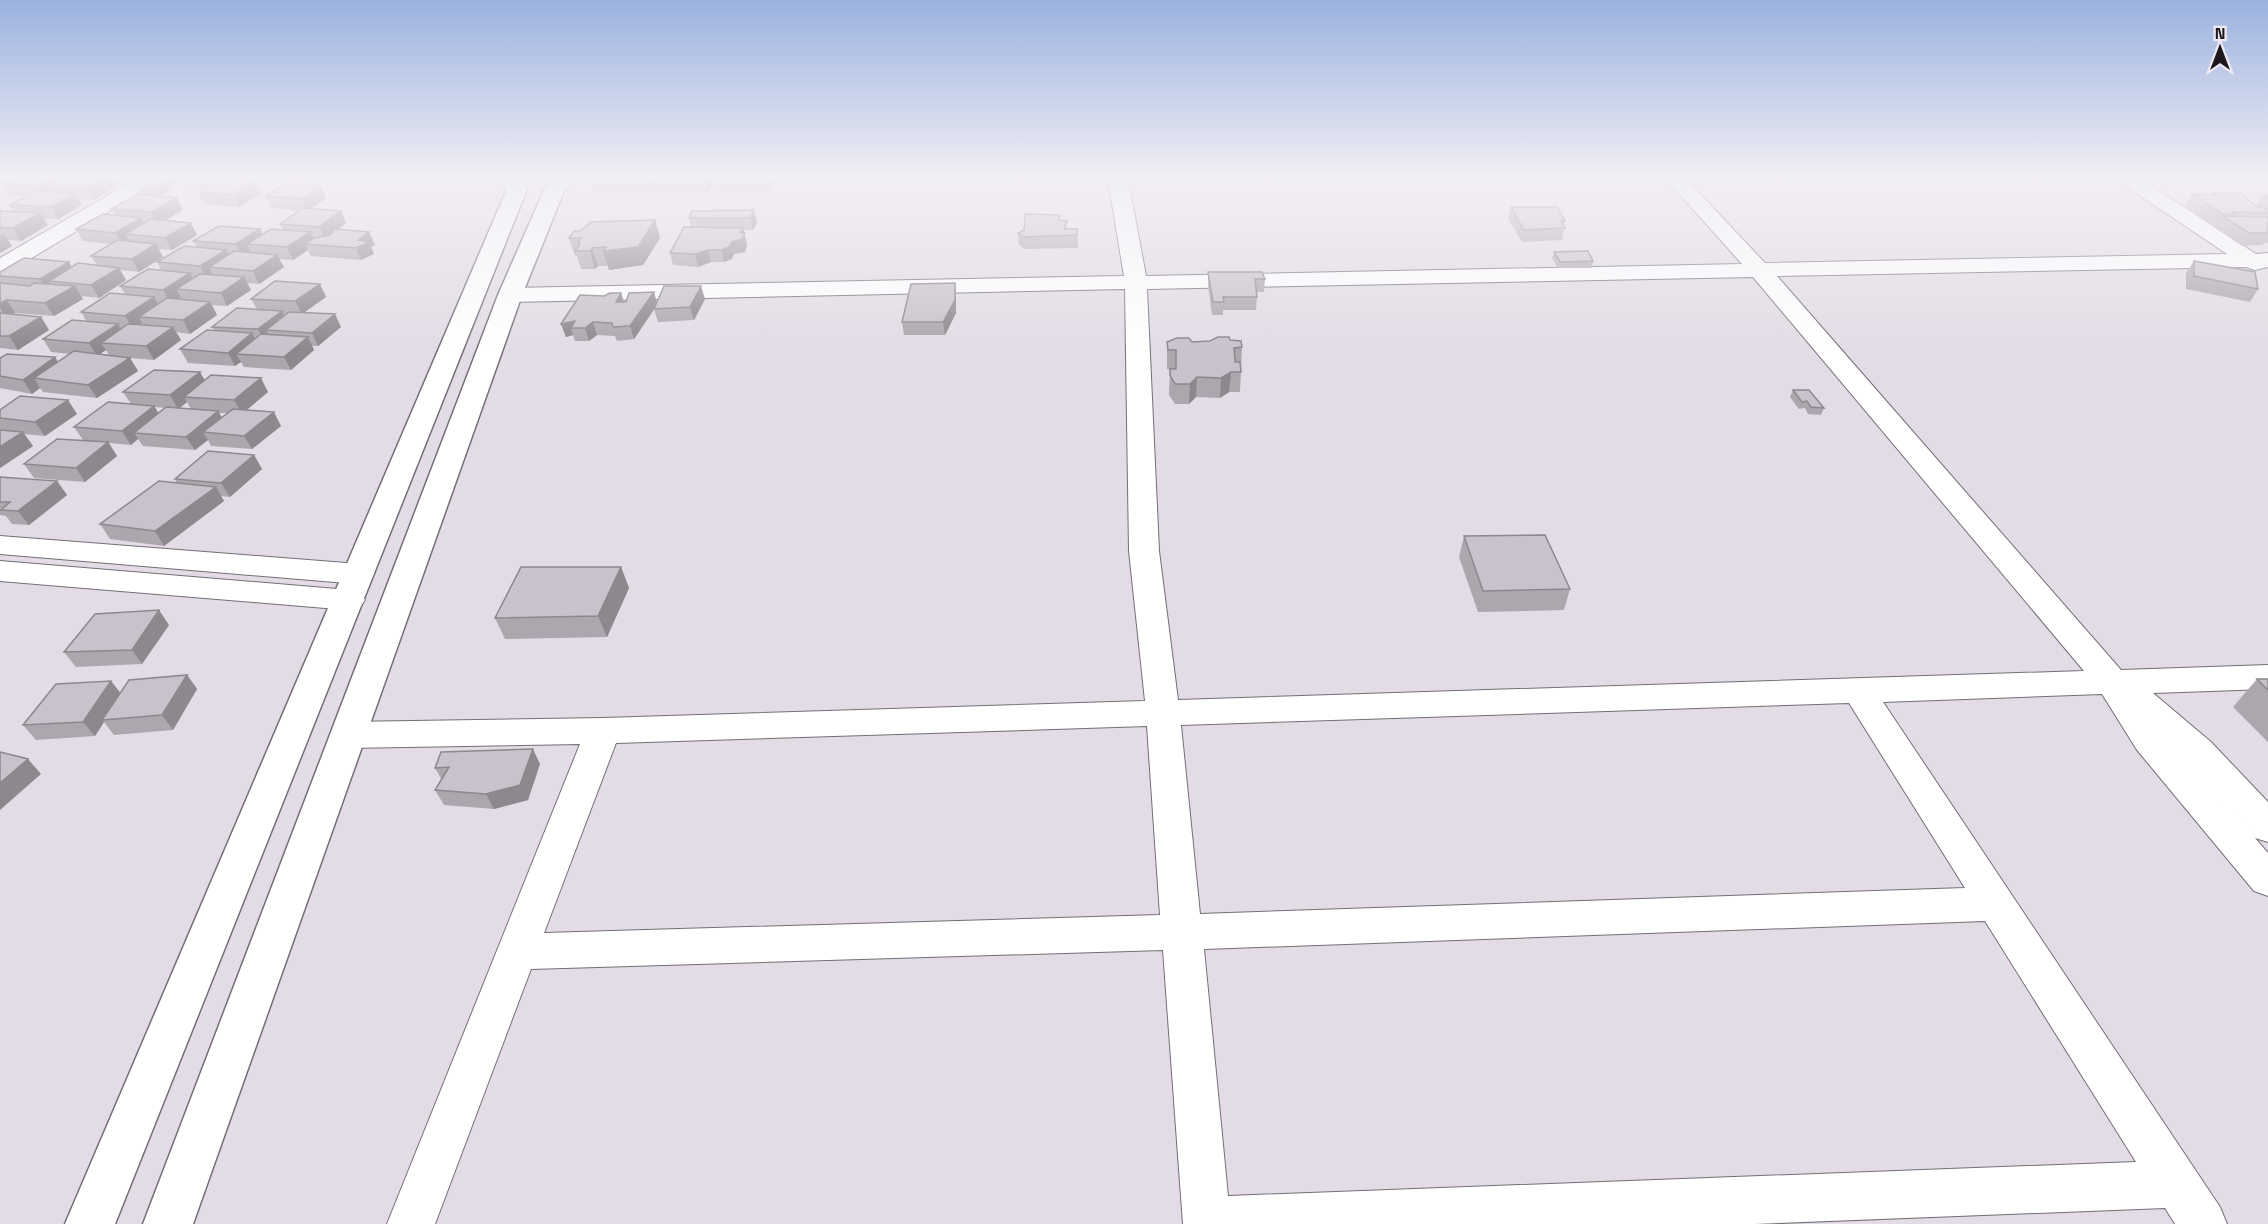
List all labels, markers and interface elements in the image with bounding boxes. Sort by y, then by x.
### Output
north arrow [2190,18,2250,78]
text: N [2215,23,2225,44]

